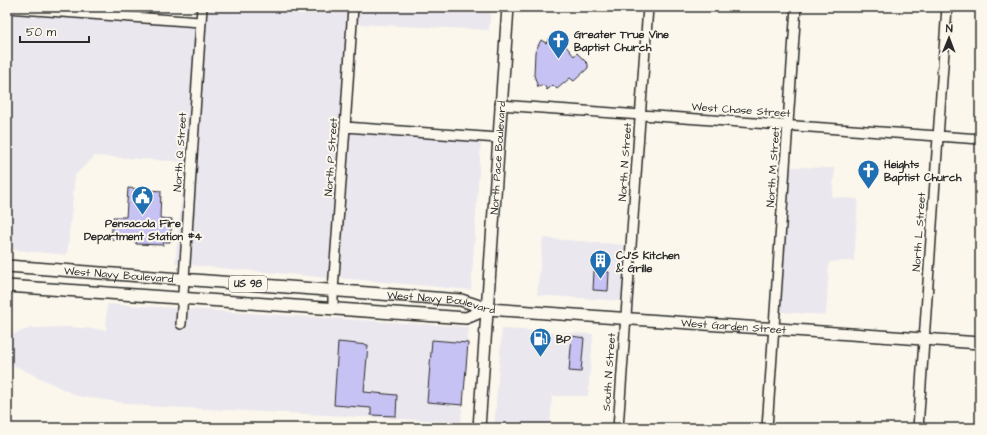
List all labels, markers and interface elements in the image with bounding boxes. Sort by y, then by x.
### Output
scale bar [20,18,89,44]
north arrow [929,18,969,58]
text: N [946,21,953,36]
text: 50 m [26,24,57,41]
church icon: Greater True Vine Baptist Church [546,27,572,60]
place label: Greater True Vine Baptist Church [574,27,669,56]
street label: West Chase Street [691,99,792,121]
street label: North Pace Boulevard [486,100,509,215]
street label: North Q Street [170,111,190,192]
street label: North P Street [321,117,341,197]
street label: North N Street [615,122,635,202]
street label: North M Street [763,126,783,208]
church icon: Heights Baptist Church [856,157,882,190]
place label: Heights Baptist Church [883,157,962,186]
public building icon: Pensacola Fire Department Station #4 [130,184,156,217]
street label: North L Street [909,191,929,272]
place label: Pensacola Fire Department Station #4 [84,216,203,245]
building icon: CJ'S Kitchen & Grille [588,248,614,281]
place label: CJ'S Kitchen & Grille [615,248,680,276]
street label: West Navy Boulevard [63,263,174,286]
road number: US 98 [229,276,267,292]
street label: West Navy Boulevard [387,287,496,317]
street label: West Garden Street [681,315,787,337]
fuel station icon: BP [528,326,554,359]
place label: BP [556,332,572,347]
street label: South N Street [599,332,619,412]

